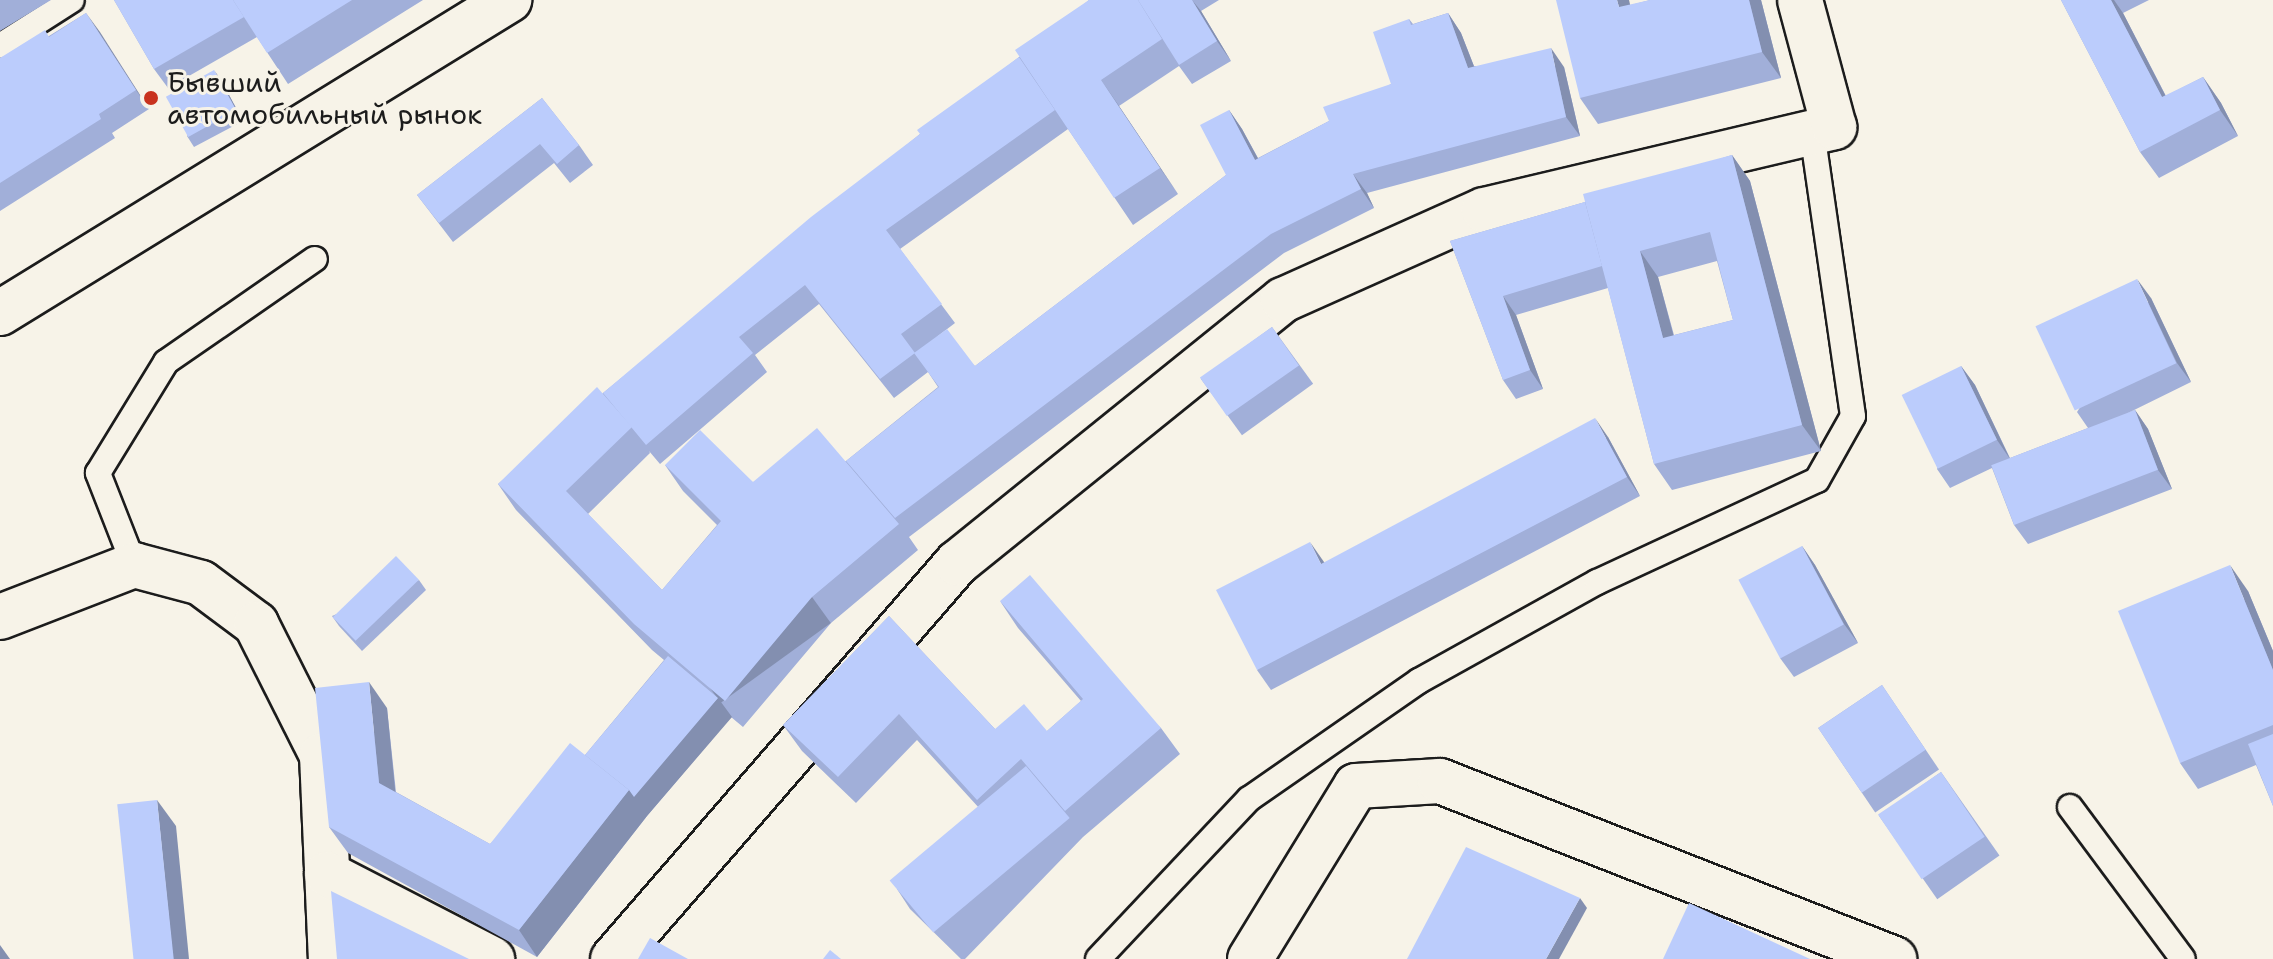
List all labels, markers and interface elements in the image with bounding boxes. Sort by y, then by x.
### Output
place label: Бывший автомобильный рынок [167,65,482,131]
marker: Бывший автомобильный рынок [142,89,160,107]

